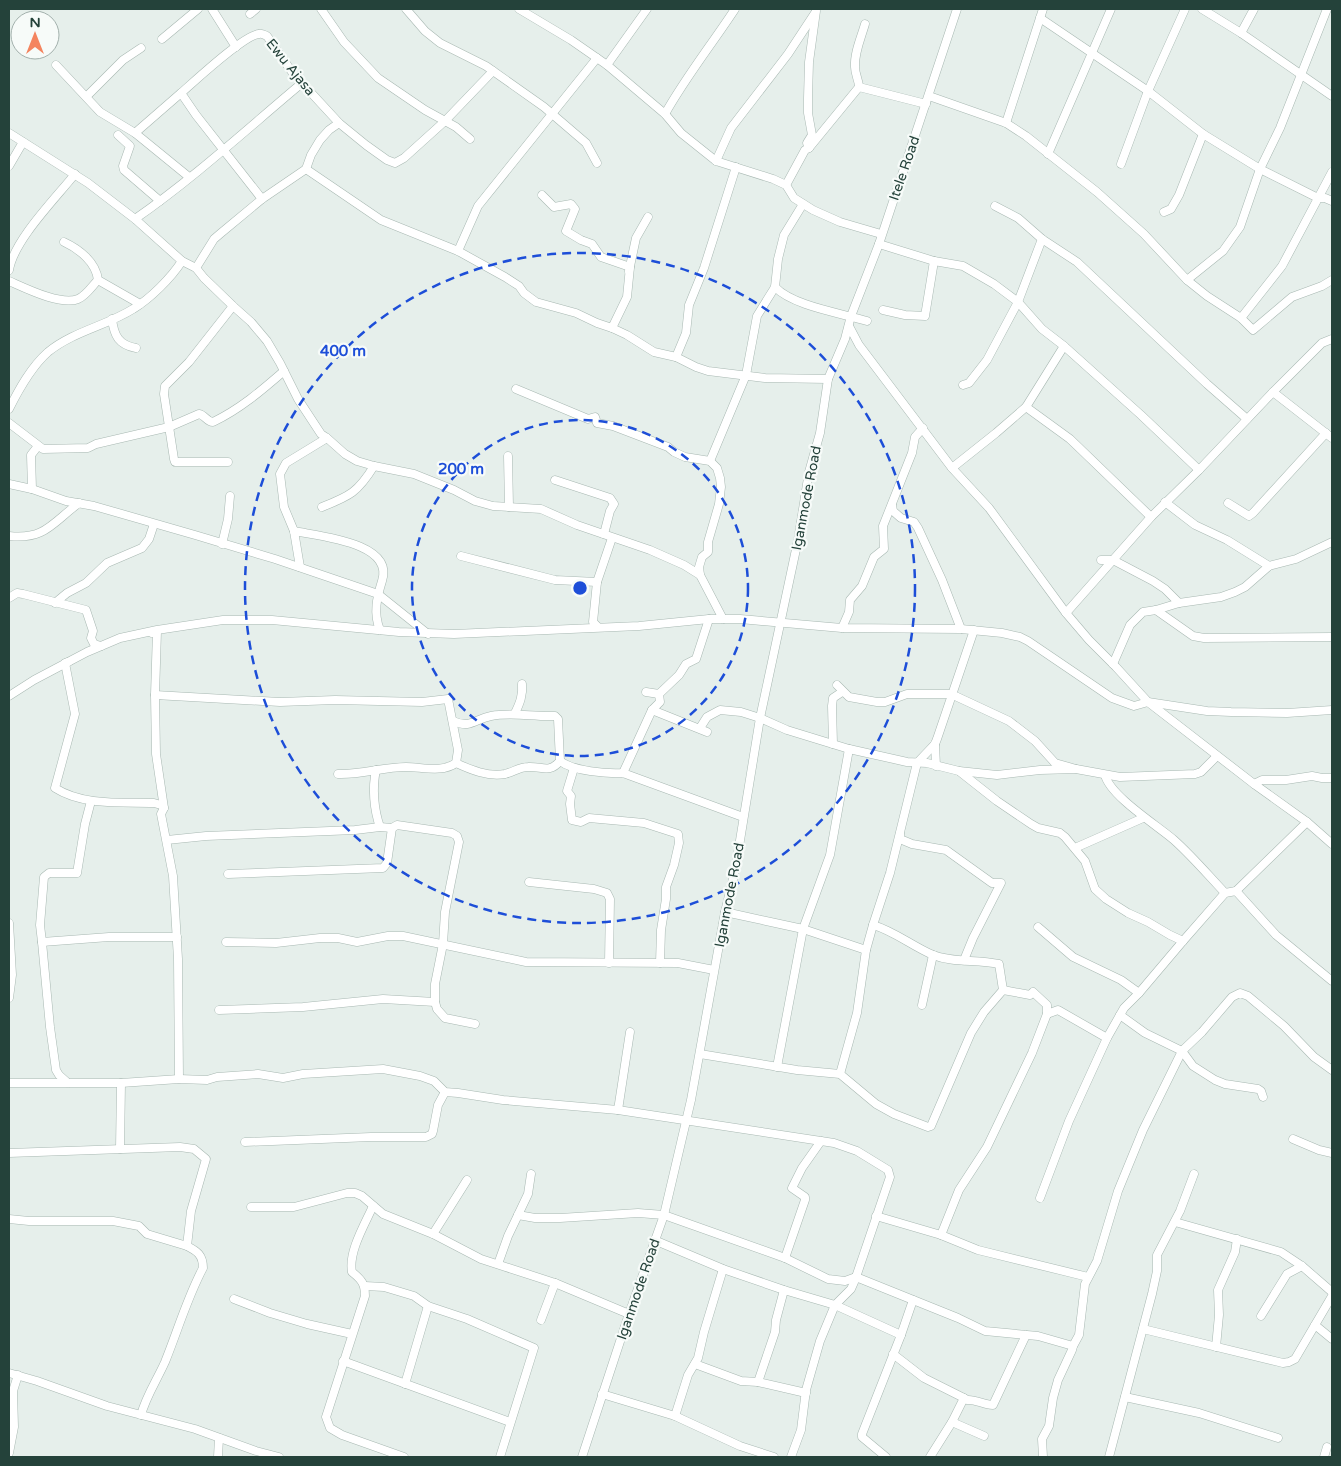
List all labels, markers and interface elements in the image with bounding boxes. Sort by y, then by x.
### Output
north arrow [10,10,60,60]
text: N [29,14,41,31]
street label: Ewu Ajasa [263,35,319,99]
street label: Itele Road [885,134,923,203]
text: 400 m [320,342,366,360]
street label: Iganmode Road [788,444,825,552]
text: 200 m [438,460,484,478]
centre of rings [571,579,589,597]
street label: Iganmode Road [711,841,748,949]
street label: Iganmode Road [613,1236,664,1342]

